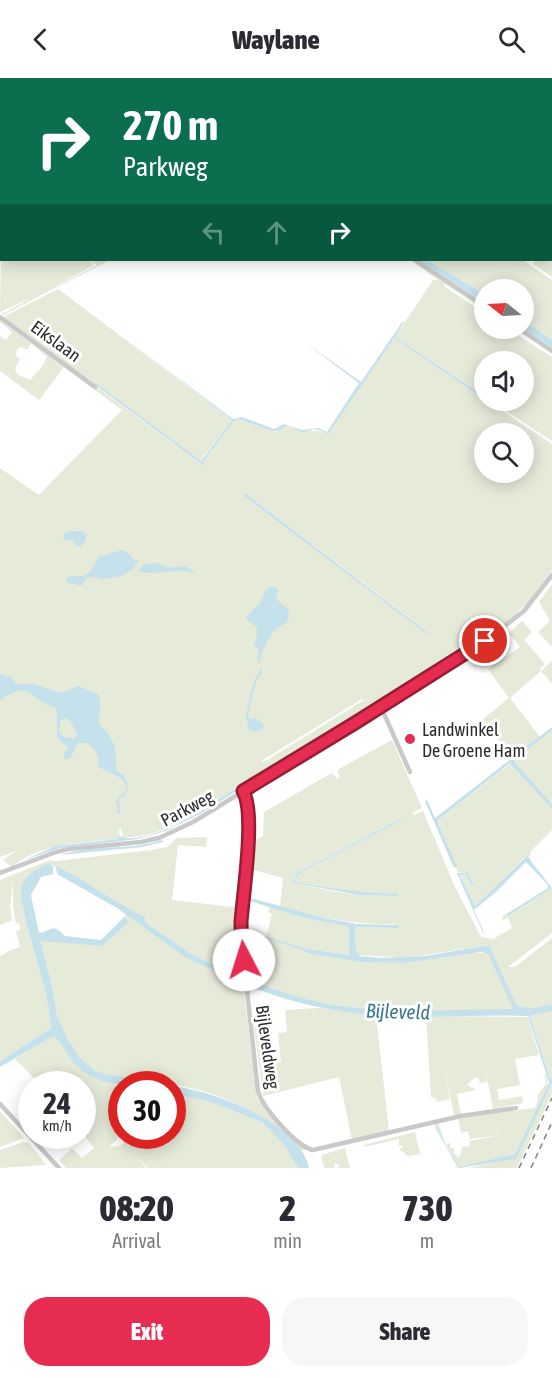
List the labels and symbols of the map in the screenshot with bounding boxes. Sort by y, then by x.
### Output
north arrow [474,279,534,339]
street label: Eikslaan [27,316,85,366]
pin [459,615,510,666]
place label: Landwinkel De Groene Ham [422,719,525,761]
marker: Landwinkel De Groene Ham [403,732,417,746]
street label: Parkweg [157,785,217,831]
position arrow [212,928,276,992]
water label: Bijleveld [366,998,431,1024]
street label: Bijleveldweg [252,1004,284,1091]
speed limit sign: 30 [108,1071,186,1149]

